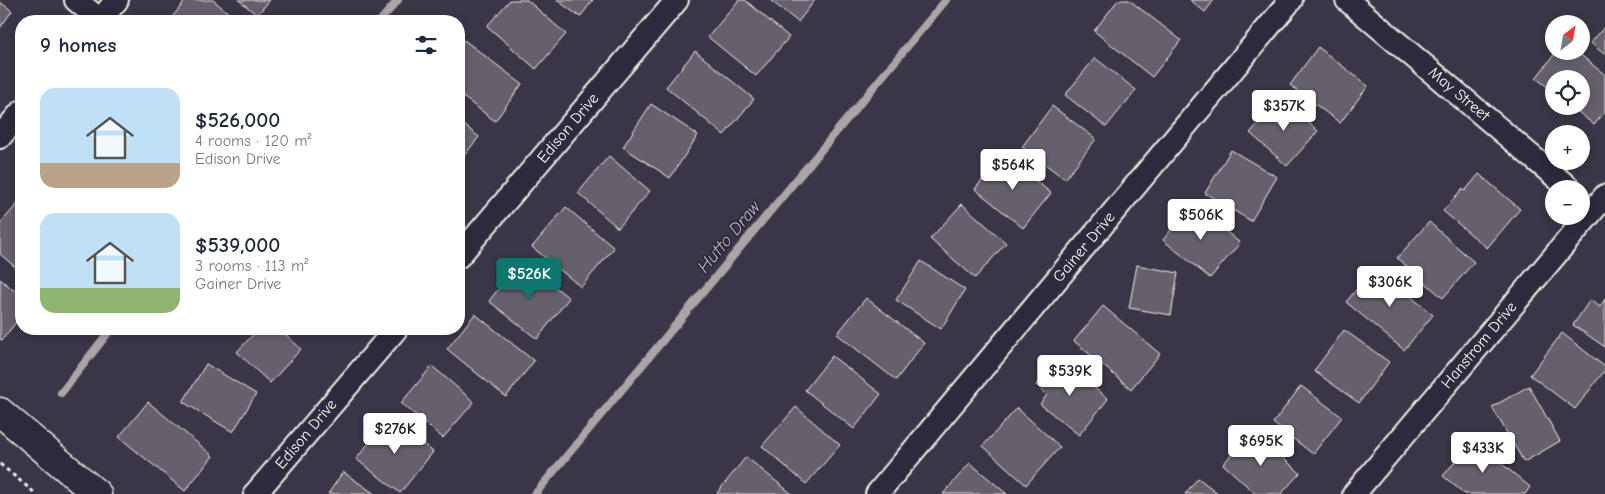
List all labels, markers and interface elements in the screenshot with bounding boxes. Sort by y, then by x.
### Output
north arrow [1545,15,1590,60]
map controls [1545,15,1590,225]
icon: filters [412,31,440,59]
text: 9 homes [40,33,116,57]
street label: May Street [1425,63,1494,125]
button: locate [1545,70,1590,115]
street label: Edison Drive [534,89,602,167]
pin: $357K [1249,90,1319,132]
text: $357K [1263,97,1305,115]
icon: home [80,108,140,168]
text: $526,000 [195,108,280,132]
button: + [1545,125,1590,170]
text: 4 rooms · 120 m² [195,132,312,150]
pin: $564K [978,148,1048,191]
text: Edison Drive [195,150,280,168]
text: $564K [991,156,1035,174]
button: − [1545,180,1590,225]
water label: Hutto Draw [693,196,766,277]
pin: $506K [1166,198,1236,241]
text: $506K [1179,206,1223,224]
street label: Gainer Drive [1049,208,1119,286]
icon: home [80,233,140,293]
text: $539,000 [195,233,280,257]
text: 3 rooms · 113 m² [195,257,308,275]
pin: $526K [494,258,564,300]
text: $526K [507,265,551,283]
pin: $306K [1355,266,1425,308]
text: $306K [1368,273,1412,291]
text: Gainer Drive [195,275,281,293]
street label: Hanstrom Drive [1438,298,1520,392]
pin: $539K [1035,354,1105,397]
text: $539K [1048,362,1092,380]
street label: Edison Drive [272,395,340,473]
pin: $276K [360,412,430,455]
text: $276K [374,420,416,438]
pin: $695K [1226,424,1296,467]
text: $695K [1239,432,1283,450]
pin: $433K [1448,432,1518,474]
text: $433K [1462,439,1504,457]

